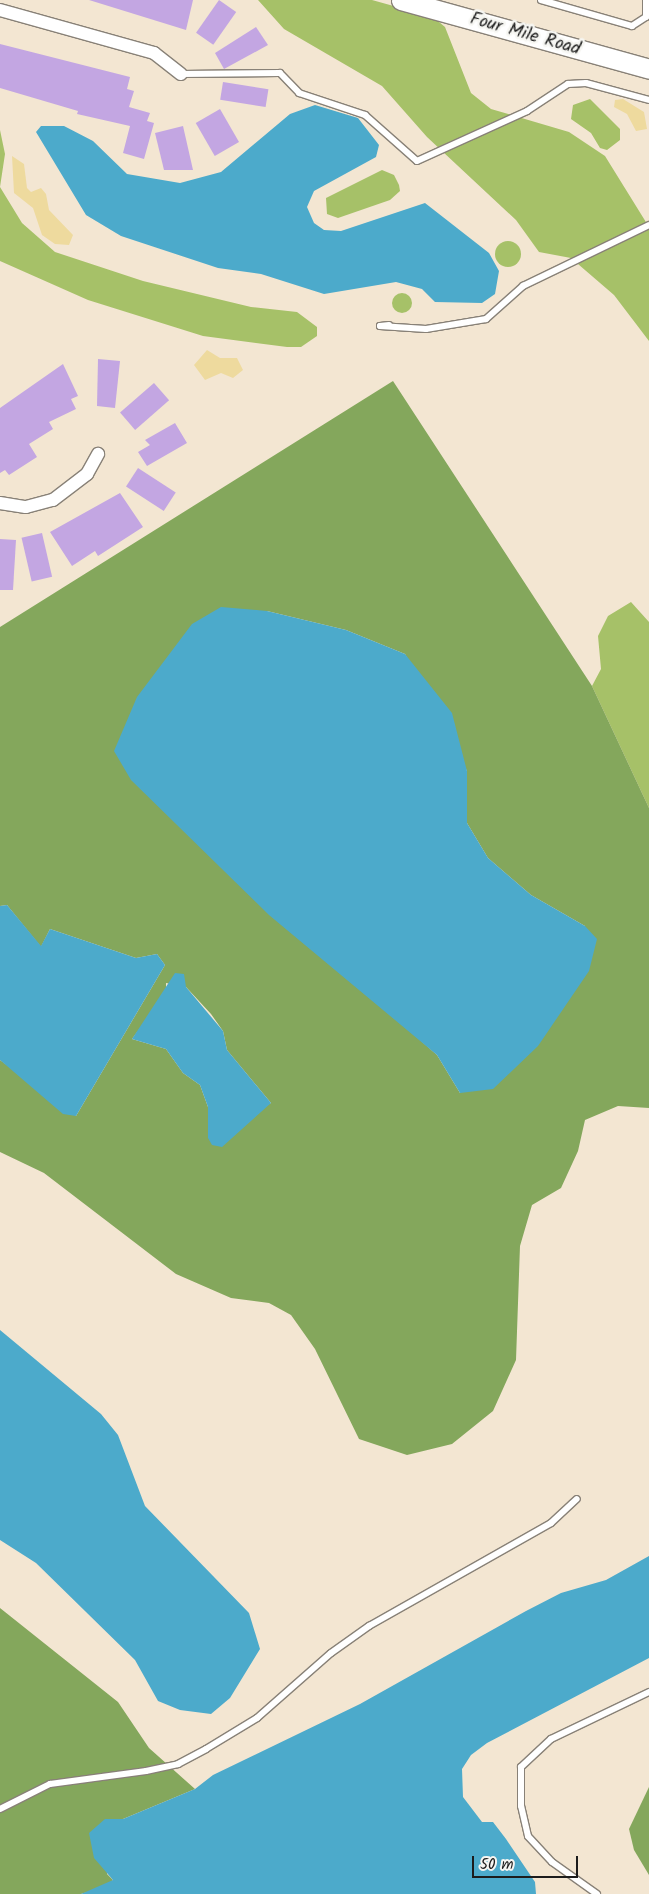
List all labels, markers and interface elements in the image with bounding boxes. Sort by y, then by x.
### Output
street label: Four Mile Road [467,9,583,61]
scale bar [474,1846,580,1878]
text: 50 m [480,1853,514,1877]

